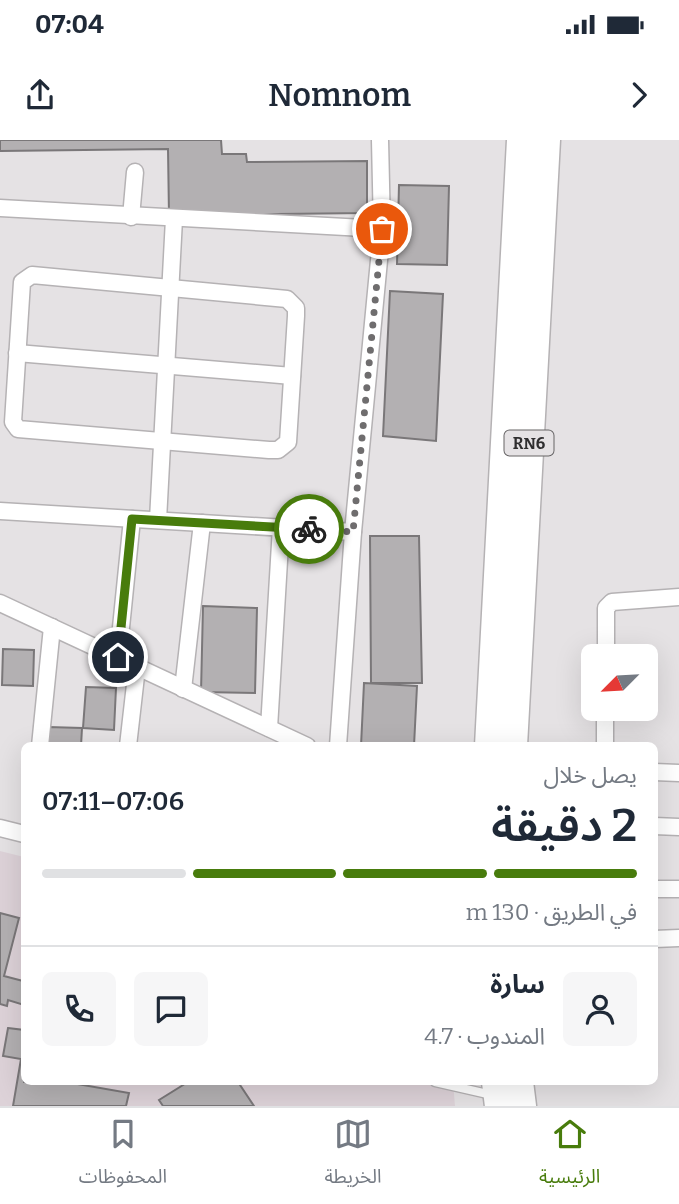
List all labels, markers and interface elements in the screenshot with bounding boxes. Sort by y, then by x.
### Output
text: 07:04 [35,9,104,40]
icon: share [21,76,59,114]
text: Nomnom [268,76,411,114]
icon: forward [620,76,658,114]
pin [352,199,412,259]
icon: bag [363,210,401,248]
road number: RN6 [504,430,554,456]
courier [274,494,344,564]
icon: bike [290,510,328,548]
pin [88,627,148,687]
icon: home [99,638,137,676]
north arrow [581,644,658,721]
map controls [581,644,658,721]
text: يصل خلال [544,761,637,789]
text: 07:06–07:11 [42,786,184,817]
text: 2 دقيقة [491,798,637,853]
text: في الطريق · 130 m [466,898,637,926]
text: سارة [490,969,545,1000]
button: phone [42,972,116,1046]
button: chat [134,972,208,1046]
button: person [563,972,637,1046]
text: المندوب · 4.7 [424,1022,545,1050]
tab: المحفوظات [79,1115,167,1197]
tab: الخريطة [325,1115,382,1197]
tab: الرئيسية [539,1115,600,1197]

